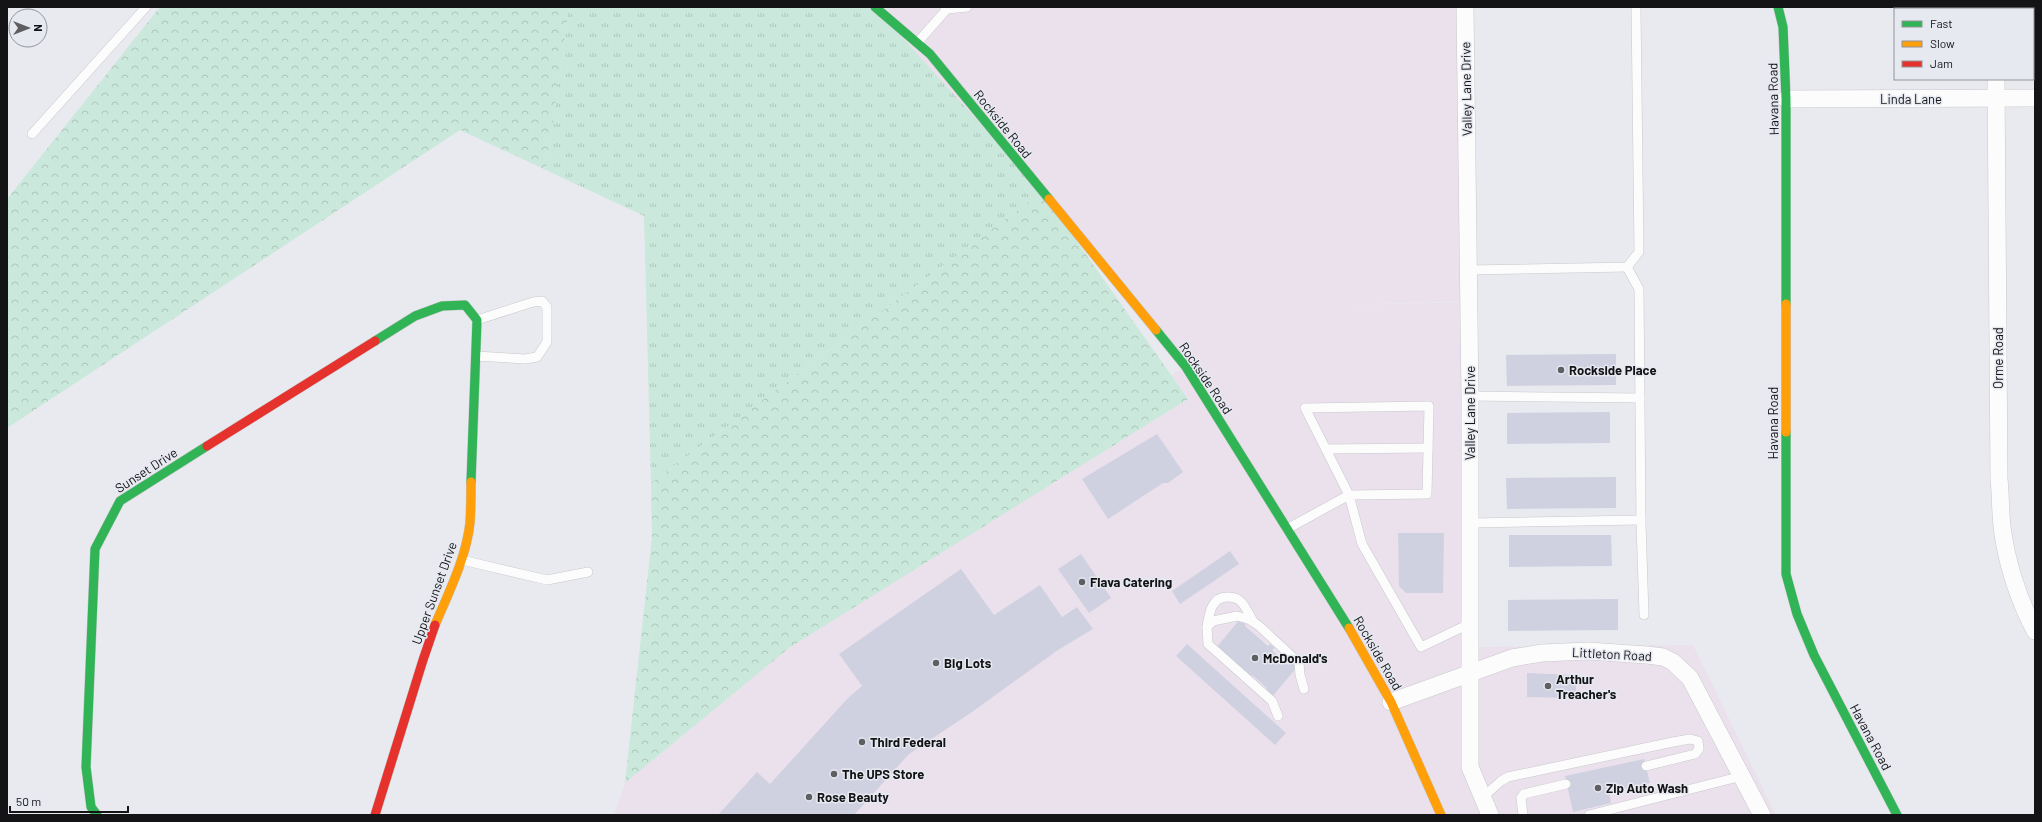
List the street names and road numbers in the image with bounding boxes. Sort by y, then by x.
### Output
street label: Valley Lane Drive [1457,42,1475,136]
street label: Havana Road [1764,62,1782,136]
street label: Rockside Road [971,87,1035,161]
street label: Linda Lane [1880,91,1942,107]
street label: Orme Road [1990,327,2006,389]
street label: Rockside Road [1176,339,1236,417]
street label: Valley Lane Drive [1462,366,1478,460]
street label: Havana Road [1765,387,1781,459]
street label: Sunset Drive [112,444,180,496]
street label: Upper Sunset Drive [408,540,460,646]
street label: Rockside Road [1350,613,1406,693]
street label: Littleton Road [1572,644,1652,664]
street label: Havana Road [1847,701,1895,773]

